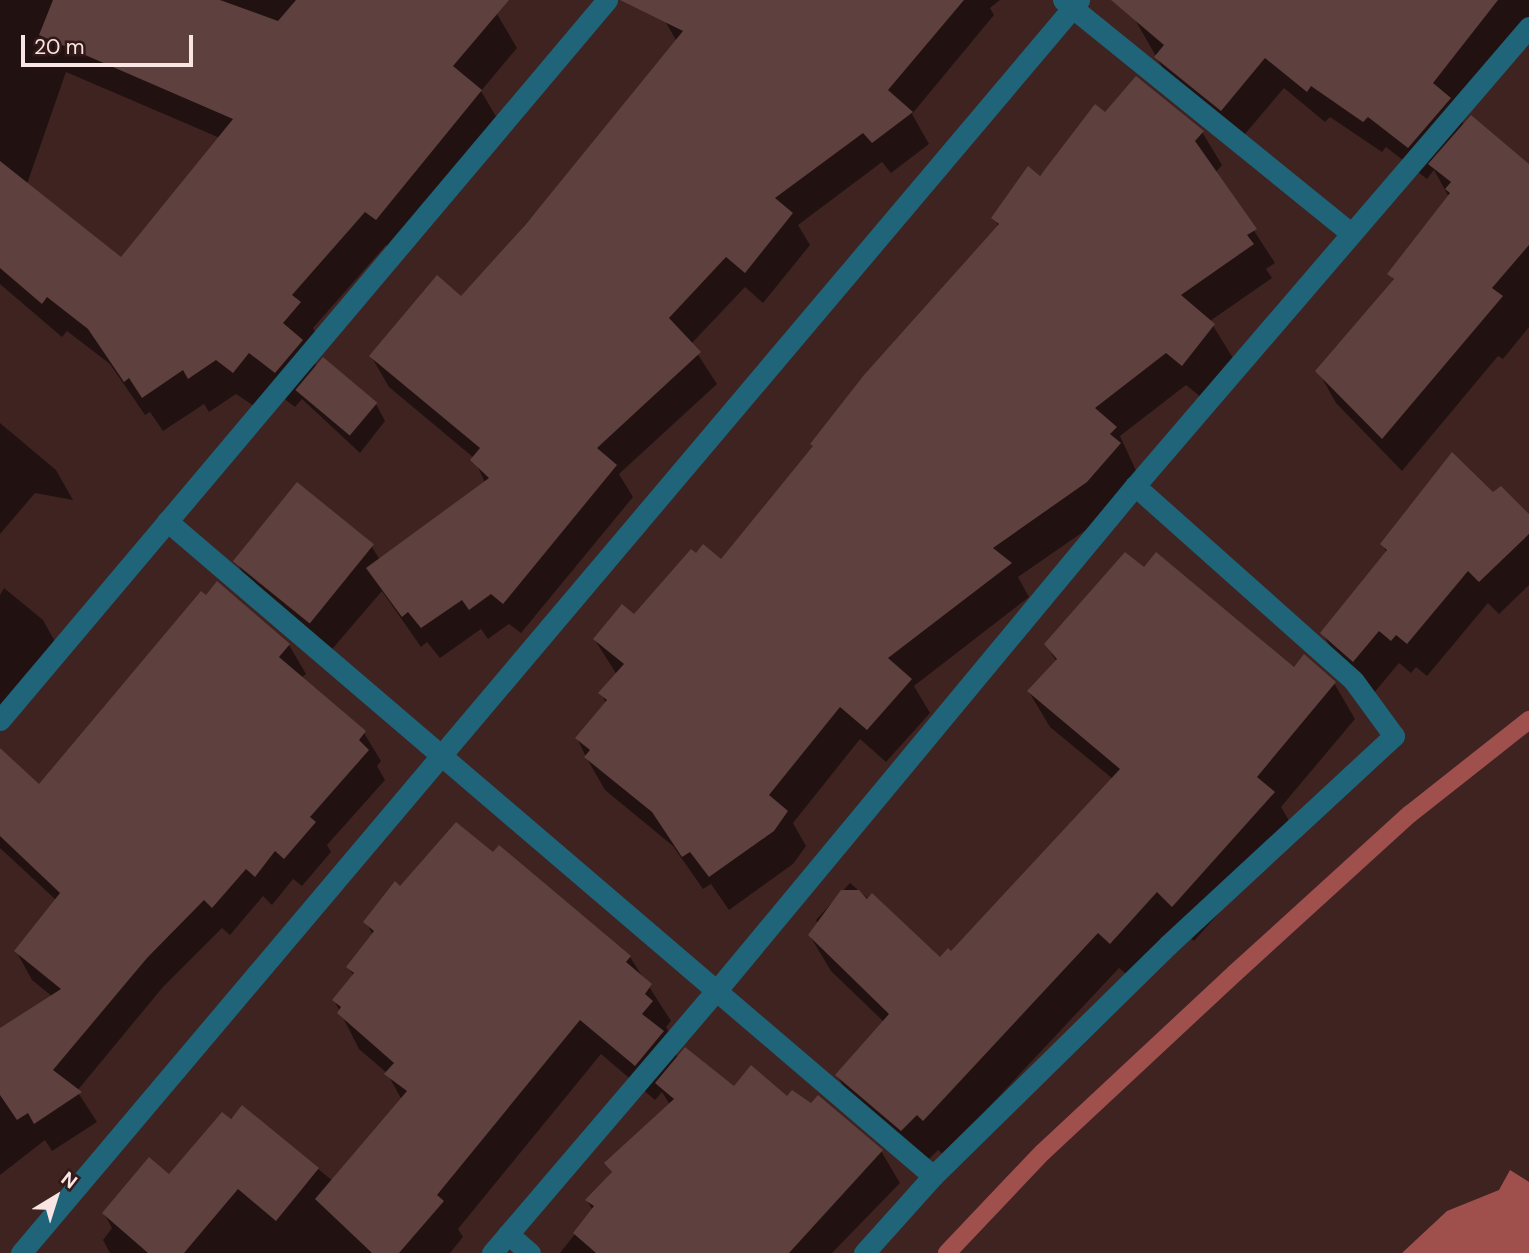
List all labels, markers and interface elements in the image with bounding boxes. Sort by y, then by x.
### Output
scale bar [24,21,196,65]
text: 20 m [34,33,85,61]
north arrow [21,1162,91,1232]
text: N [56,1166,82,1194]

